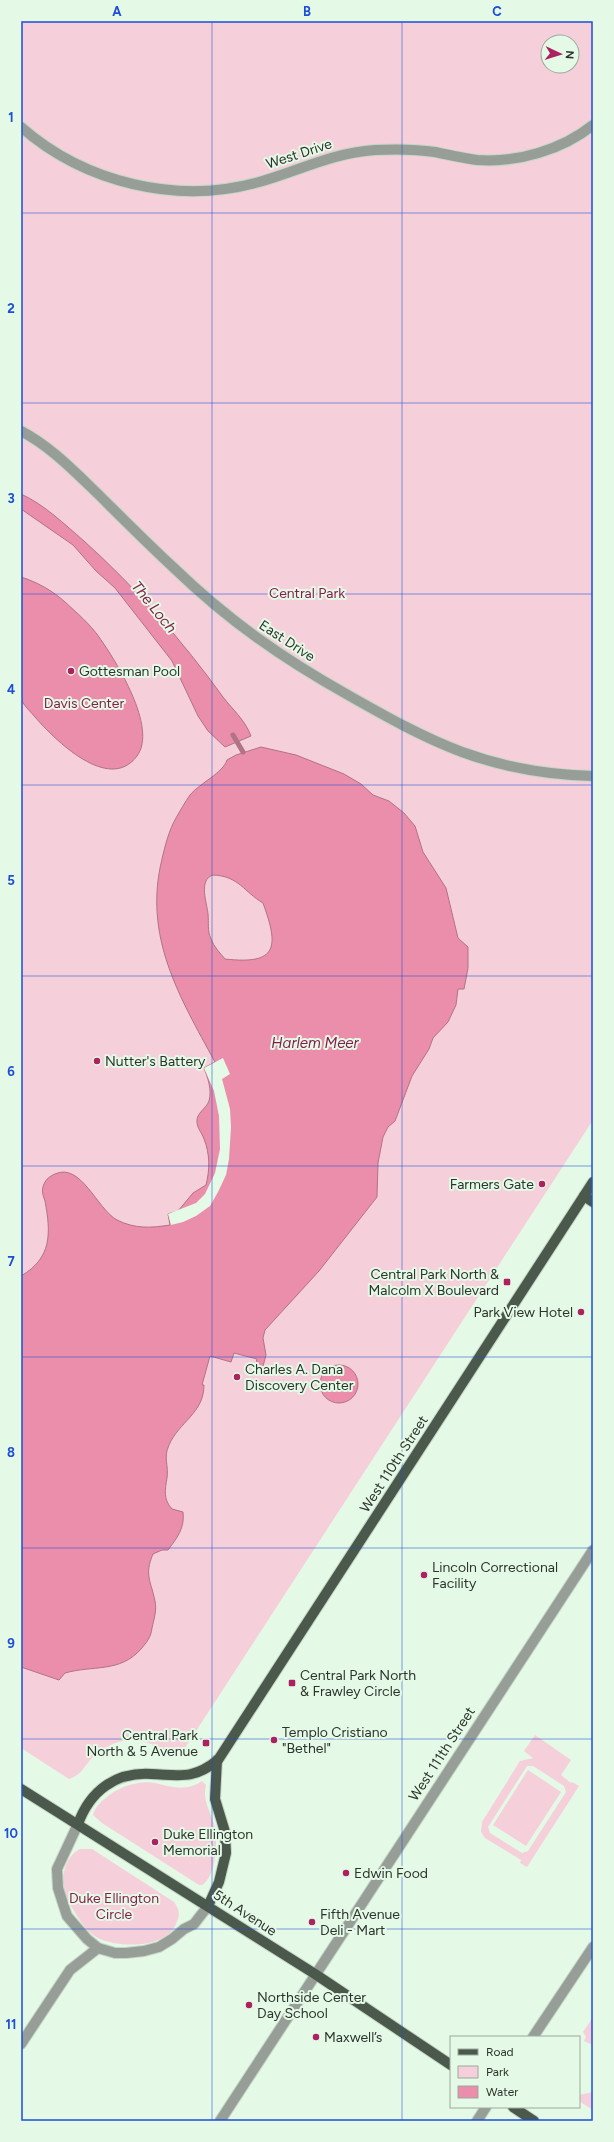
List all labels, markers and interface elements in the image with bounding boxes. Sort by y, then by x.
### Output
text: A [112,4,122,19]
text: B [303,4,311,19]
text: C [492,4,502,19]
north arrow [540,34,580,74]
text: N [563,50,576,59]
text: 1 [8,110,14,125]
street label: West Drive [264,135,334,173]
text: 2 [7,301,15,316]
text: 3 [7,491,15,506]
water label: The Loch [128,577,180,637]
park label: Central Park [269,585,345,602]
street label: East Drive [256,617,318,665]
place label: Gottesman Pool [79,663,180,680]
marker: Gottesman Pool [66,666,76,676]
text: 4 [7,682,15,697]
park label: Davis Center [44,695,124,712]
text: 5 [7,873,15,888]
water label: Harlem Meer [271,1034,360,1052]
place label: Nutter's Battery [105,1053,206,1070]
marker: Nutter's Battery [92,1056,102,1066]
text: 6 [7,1064,15,1079]
place label: Farmers Gate [450,1176,534,1193]
marker: Farmers Gate [537,1179,547,1189]
text: 7 [7,1254,15,1269]
place label: Central Park North & Malcolm X Boulevard [369,1266,499,1299]
marker: Central Park North & Malcolm X Boulevard [502,1277,512,1287]
place label: Park View Hotel [473,1304,573,1321]
marker: Park View Hotel [576,1307,586,1317]
place label: Charles A. Dana Discovery Center [245,1361,354,1394]
marker: Charles A. Dana Discovery Center [232,1372,242,1382]
street label: West 110th Street [356,1412,432,1516]
text: 8 [7,1445,15,1460]
place label: Lincoln Correctional Facility [432,1559,558,1592]
marker: Lincoln Correctional Facility [419,1570,429,1580]
text: 9 [7,1636,15,1651]
place label: Central Park North & Frawley Circle [300,1667,416,1700]
marker: Central Park North & Frawley Circle [287,1678,297,1688]
street label: West 111th Street [405,1704,479,1804]
place label: Templo Cristiano "Bethel" [282,1724,388,1757]
place label: Central Park North & 5 Avenue [86,1727,198,1760]
marker: Templo Cristiano "Bethel" [269,1735,279,1745]
marker: Central Park North & 5 Avenue [201,1738,211,1748]
text: 10 [4,1826,18,1841]
place label: Duke Ellington Memorial [163,1826,253,1859]
marker: Duke Ellington Memorial [150,1837,160,1847]
place label: Edwin Food [354,1865,428,1882]
marker: Edwin Food [341,1868,351,1878]
street label: 5th Avenue [210,1886,280,1940]
park label: Duke Ellington Circle [69,1890,159,1923]
place label: Fifth Avenue Deli - Mart [320,1906,400,1939]
marker: Fifth Avenue Deli - Mart [307,1917,317,1927]
place label: Northside Center Day School [257,1989,366,2022]
marker: Northside Center Day School [244,2000,254,2010]
text: 11 [6,2017,16,2032]
place label: Maxwell’s [324,2029,382,2046]
marker: Maxwell’s [311,2032,321,2042]
legend [450,2036,580,2108]
text: Road [486,2045,514,2059]
text: Park [486,2065,509,2079]
text: Water [486,2085,518,2099]

